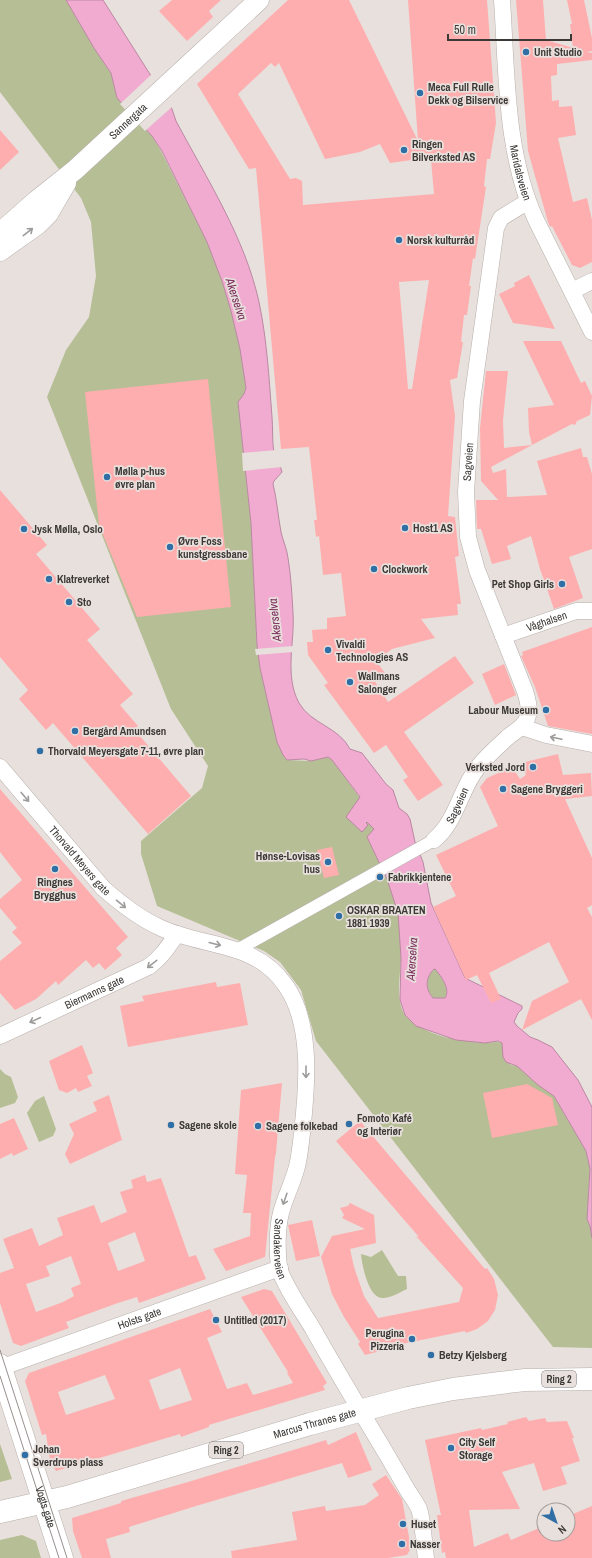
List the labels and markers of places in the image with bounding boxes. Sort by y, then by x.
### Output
place label: Unit Studio [534,45,583,59]
marker: Unit Studio [521,47,531,57]
place label: Meca Full Rulle Dekk og Bilservice [428,80,508,107]
marker: Meca Full Rulle Dekk og Bilservice [415,88,425,98]
place label: Ringen Bilverksted AS [412,137,475,164]
marker: Ringen Bilverksted AS [399,145,409,155]
place label: Norsk kulturråd [407,233,474,247]
marker: Norsk kulturråd [394,235,404,245]
place label: Mølla p-hus øvre plan [115,464,165,491]
marker: Mølla p-hus øvre plan [102,472,112,482]
place label: Host1 AS [413,521,453,535]
place label: Jysk Mølla, Oslo [32,522,103,536]
marker: Host1 AS [400,523,410,533]
marker: Jysk Mølla, Oslo [19,524,29,534]
place label: Øvre Foss kunstgressbane [178,534,247,561]
marker: Øvre Foss kunstgressbane [165,542,175,552]
place label: Clockwork [382,562,429,576]
marker: Clockwork [369,564,379,574]
place label: Klatreverket [57,572,109,586]
marker: Klatreverket [44,574,54,584]
place label: Pet Shop Girls [492,577,554,591]
marker: Pet Shop Girls [557,579,567,589]
place label: Sto [77,595,92,609]
marker: Sto [64,597,74,607]
place label: Vivaldi Technologies AS [336,637,408,664]
marker: Vivaldi Technologies AS [323,645,333,655]
place label: Wallmans Salonger [358,669,400,696]
marker: Wallmans Salonger [345,677,355,687]
place label: Labour Museum [468,703,538,717]
marker: Labour Museum [541,705,551,715]
place label: Bergård Amundsen [83,724,166,738]
marker: Bergård Amundsen [70,726,80,736]
place label: Thorvald Meyersgate 7-11, øvre plan [48,744,203,758]
marker: Thorvald Meyersgate 7-11, øvre plan [35,746,45,756]
place label: Verksted Jord [466,760,525,774]
marker: Verksted Jord [528,762,538,772]
place label: Sagene Bryggeri [511,782,583,796]
marker: Sagene Bryggeri [498,784,508,794]
place label: Hønse-Lovisas hus [256,849,320,876]
marker: Hønse-Lovisas hus [323,857,333,867]
marker: Ringnes Brygghus [50,864,60,874]
place label: Fabrikkjentene [388,870,451,884]
marker: Fabrikkjentene [375,872,385,882]
place label: Ringnes Brygghus [34,875,76,902]
place label: OSKAR BRAATEN 1881 1939 [347,903,426,930]
marker: OSKAR BRAATEN 1881 1939 [334,911,344,921]
place label: Fomoto Kafé og Interiør [357,1111,412,1138]
place label: Sagene skole [179,1118,237,1132]
place label: Sagene folkebad [266,1119,338,1133]
marker: Fomoto Kafé og Interiør [344,1119,354,1129]
marker: Sagene skole [166,1120,176,1130]
marker: Sagene folkebad [253,1121,263,1131]
place label: Untitled (2017) [224,1313,286,1327]
marker: Untitled (2017) [211,1315,221,1325]
place label: Perugina Pizzeria [365,1326,404,1353]
marker: Perugina Pizzeria [407,1334,417,1344]
place label: Betzy Kjelsberg [439,1348,507,1362]
marker: Betzy Kjelsberg [426,1350,436,1360]
place label: City Self Storage [459,1435,495,1462]
place label: Johan Sverdrups plass [33,1442,103,1469]
marker: City Self Storage [446,1443,456,1453]
marker: Johan Sverdrups plass [20,1450,30,1460]
place label: Huset [411,1517,436,1531]
marker: Huset [398,1519,408,1529]
place label: Nasser [410,1537,441,1551]
marker: Nasser [397,1539,407,1549]

